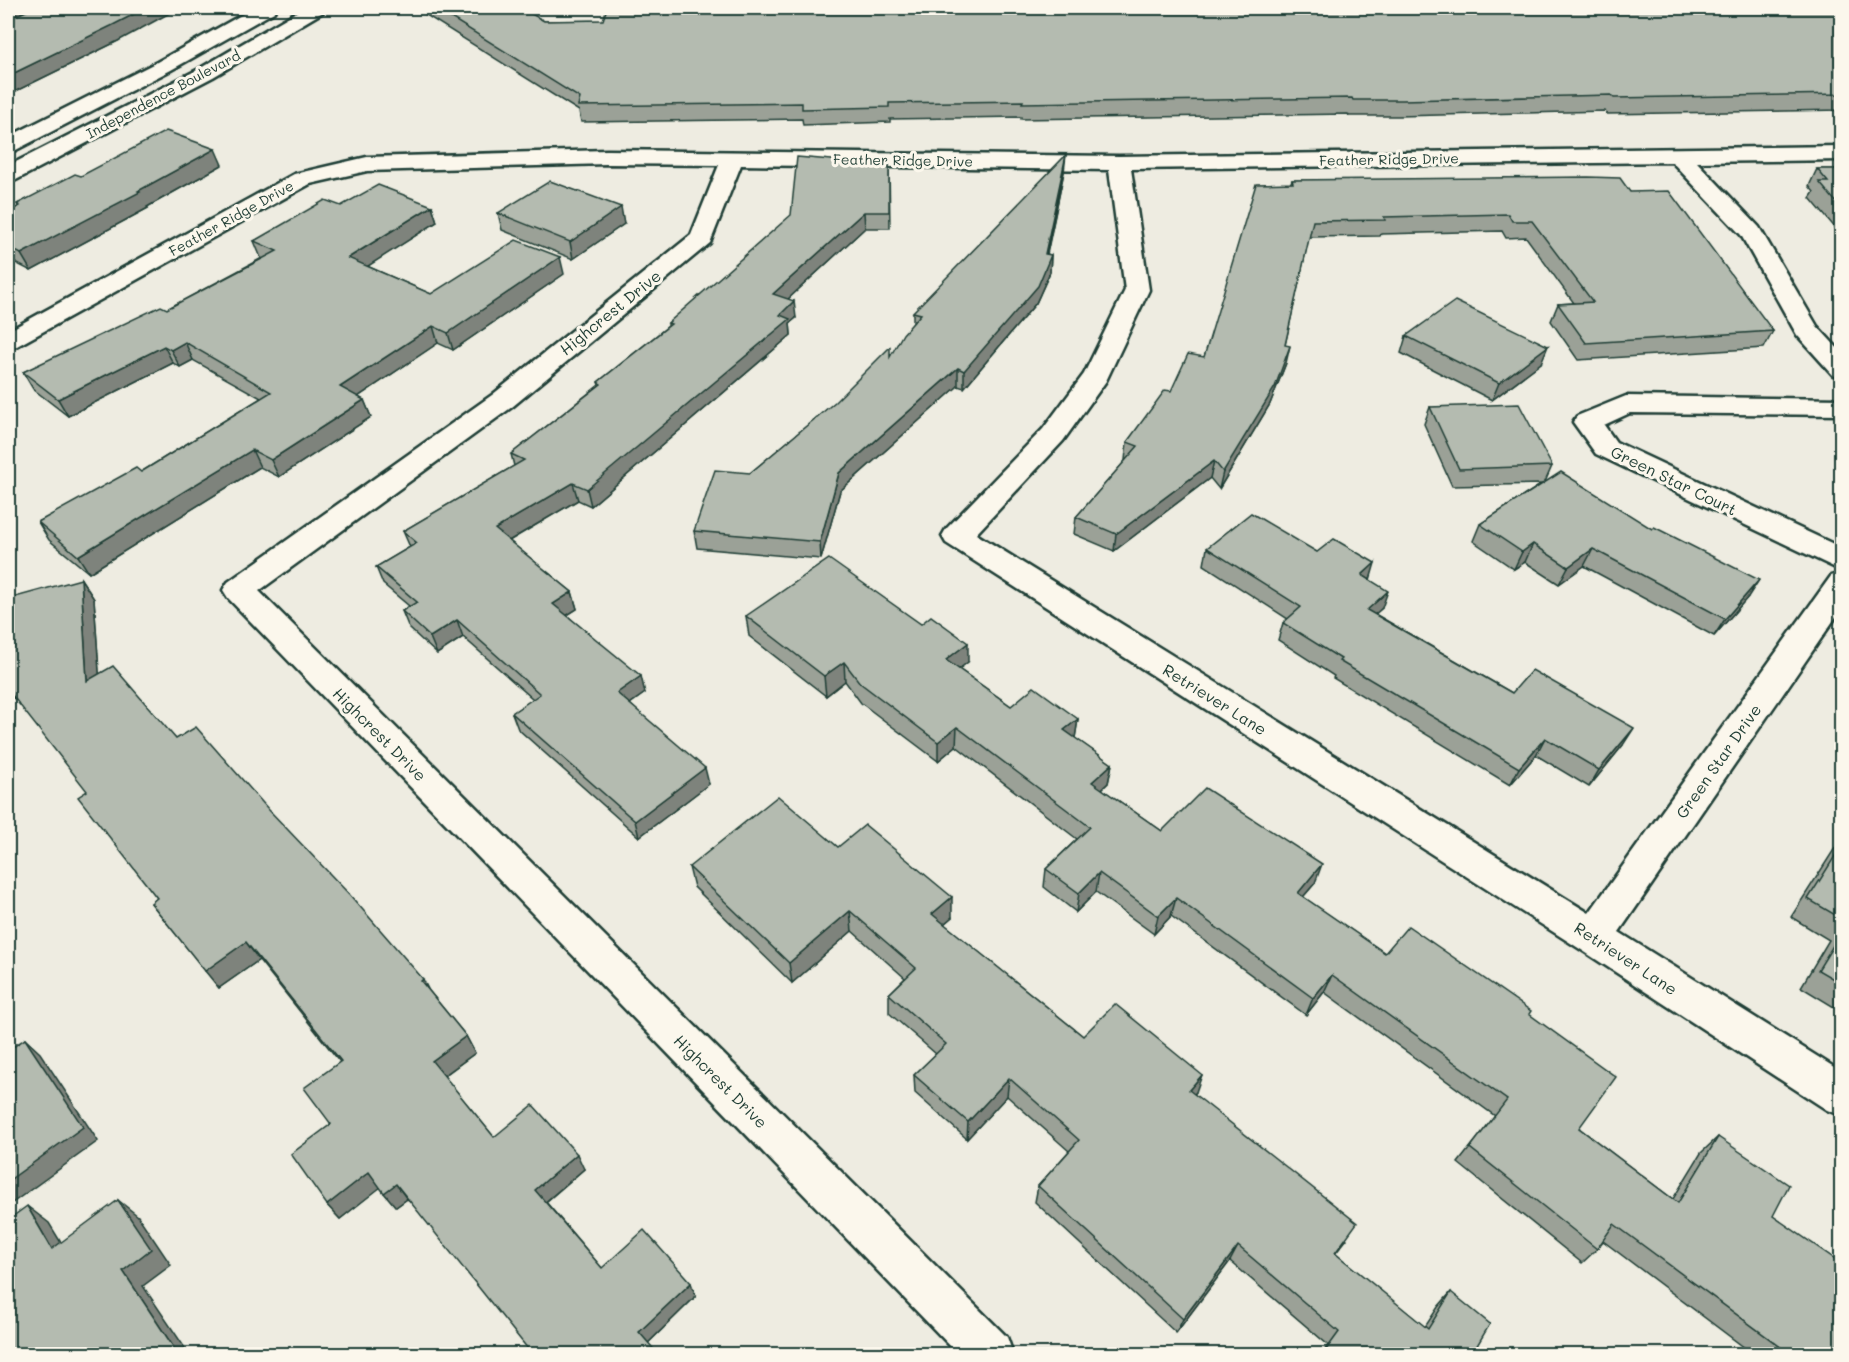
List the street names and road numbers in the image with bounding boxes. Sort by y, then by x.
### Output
street label: Independence Boulevard [83,45,244,143]
street label: Feather Ridge Drive [1319,148,1459,170]
street label: Feather Ridge Drive [833,149,973,171]
street label: Feather Ridge Drive [165,176,297,260]
street label: Highcrest Drive [555,265,665,359]
street label: Green Star Court [1608,440,1740,520]
street label: Retriever Lane [1159,659,1271,739]
street label: Highcrest Drive [329,683,431,785]
street label: Green Star Drive [1671,700,1765,822]
street label: Retriever Lane [1570,917,1682,999]
street label: Highcrest Drive [670,1030,772,1132]

